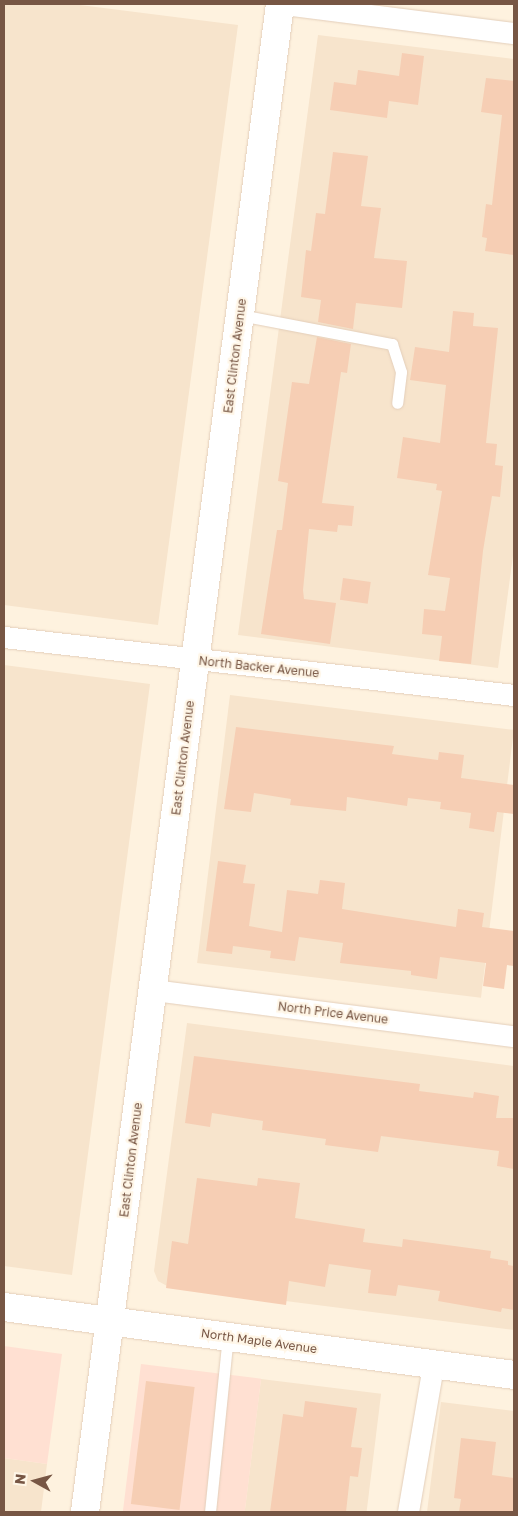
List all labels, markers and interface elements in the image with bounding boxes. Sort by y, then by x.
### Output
street label: East Clinton Avenue [221,298,249,414]
street label: North Backer Avenue [198,653,320,681]
street label: East Clinton Avenue [169,700,197,816]
street label: North Price Avenue [277,999,389,1027]
street label: East Clinton Avenue [117,1102,145,1218]
street label: North Maple Avenue [200,1326,318,1356]
north arrow [10,1456,60,1506]
text: N [11,1473,29,1485]

